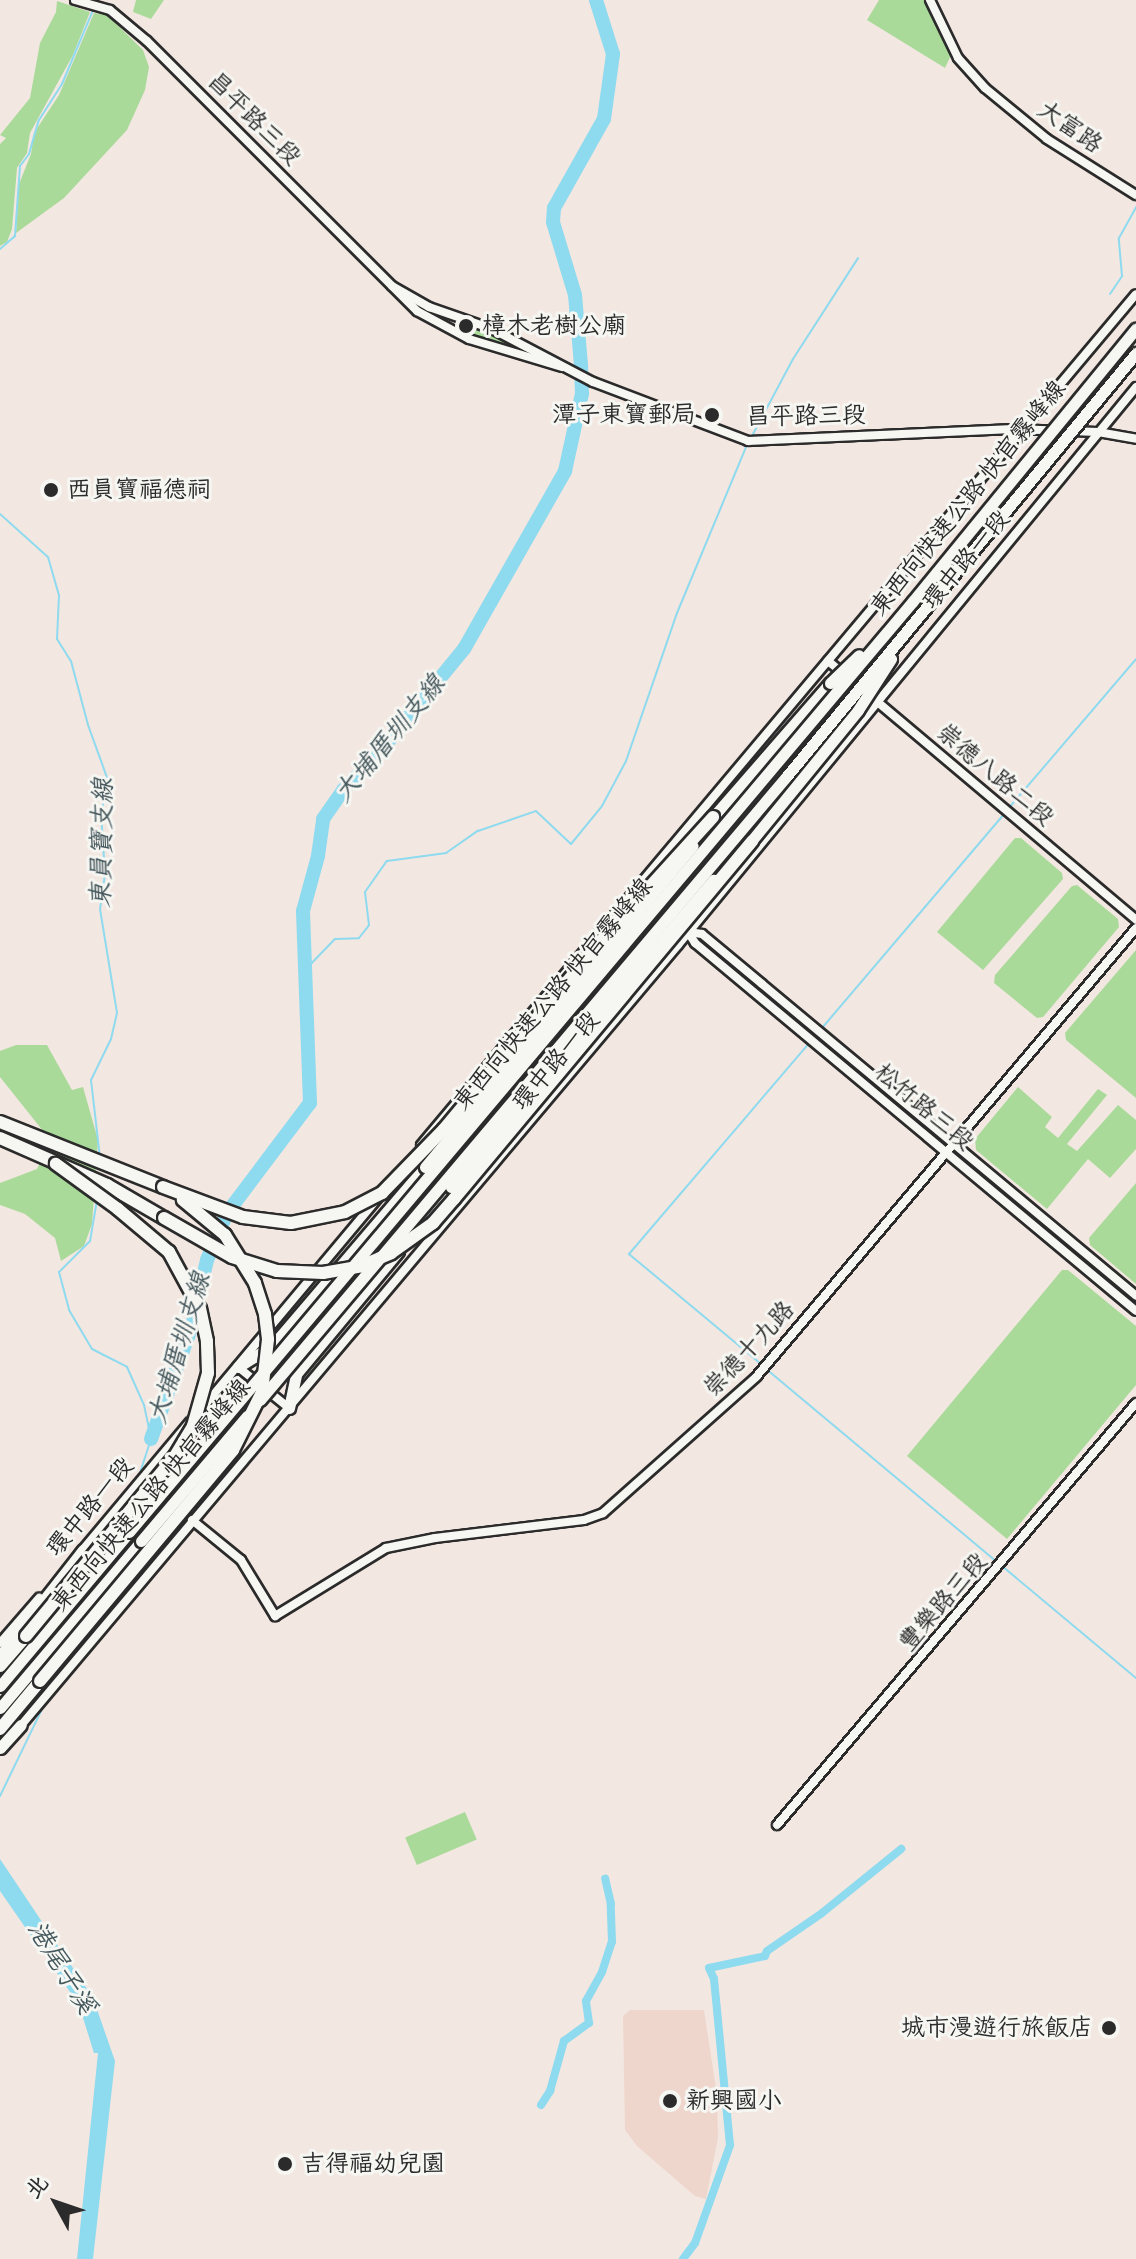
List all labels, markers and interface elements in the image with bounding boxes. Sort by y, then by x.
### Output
street label: 昌平路三段 [201,66,307,172]
street label: 大富路 [1032,95,1108,159]
place label: 樟木老樹公廟 [482,312,626,340]
marker: 樟木老樹公廟 [457,317,475,335]
street label: 東西向快速公路 快官霧峰線 [864,375,1072,621]
place label: 潭子東寶郵局 [552,401,696,429]
street label: 昌平路三段 [746,401,866,431]
marker: 潭子東寶郵局 [703,406,721,424]
place label: 西員寶福德祠 [67,476,211,504]
marker: 西員寶福德祠 [42,481,60,499]
street label: 環中路一段 [916,505,1016,615]
water label: 大埔厝圳支線 [328,669,452,809]
street label: 崇德八路二段 [931,718,1059,832]
water label: 東員寶支線 [86,778,120,908]
street label: 東西向快速公路 快官霧峰線 [447,872,659,1116]
street label: 環中路一段 [506,1006,606,1116]
street label: 松竹路三段 [869,1057,979,1157]
water label: 大埔厝圳支線 [142,1269,218,1427]
street label: 崇德十九路 [698,1295,800,1403]
street label: 東西向快速公路 快官霧峰線 [45,1373,257,1617]
street label: 環中路一段 [40,1452,140,1562]
street label: 豐樂路三段 [893,1547,993,1657]
water label: 港尾子溪 [20,1916,102,2020]
place label: 城市漫遊行旅飯店 [901,2014,1093,2042]
marker: 城市漫遊行旅飯店 [1100,2019,1118,2037]
place label: 新興國小 [686,2087,782,2115]
marker: 新興國小 [661,2092,679,2110]
place label: 吉得福幼兒園 [301,2150,445,2178]
marker: 吉得福幼兒園 [276,2155,294,2173]
north arrow [16,2163,96,2243]
text: 北 [20,2170,55,2204]

